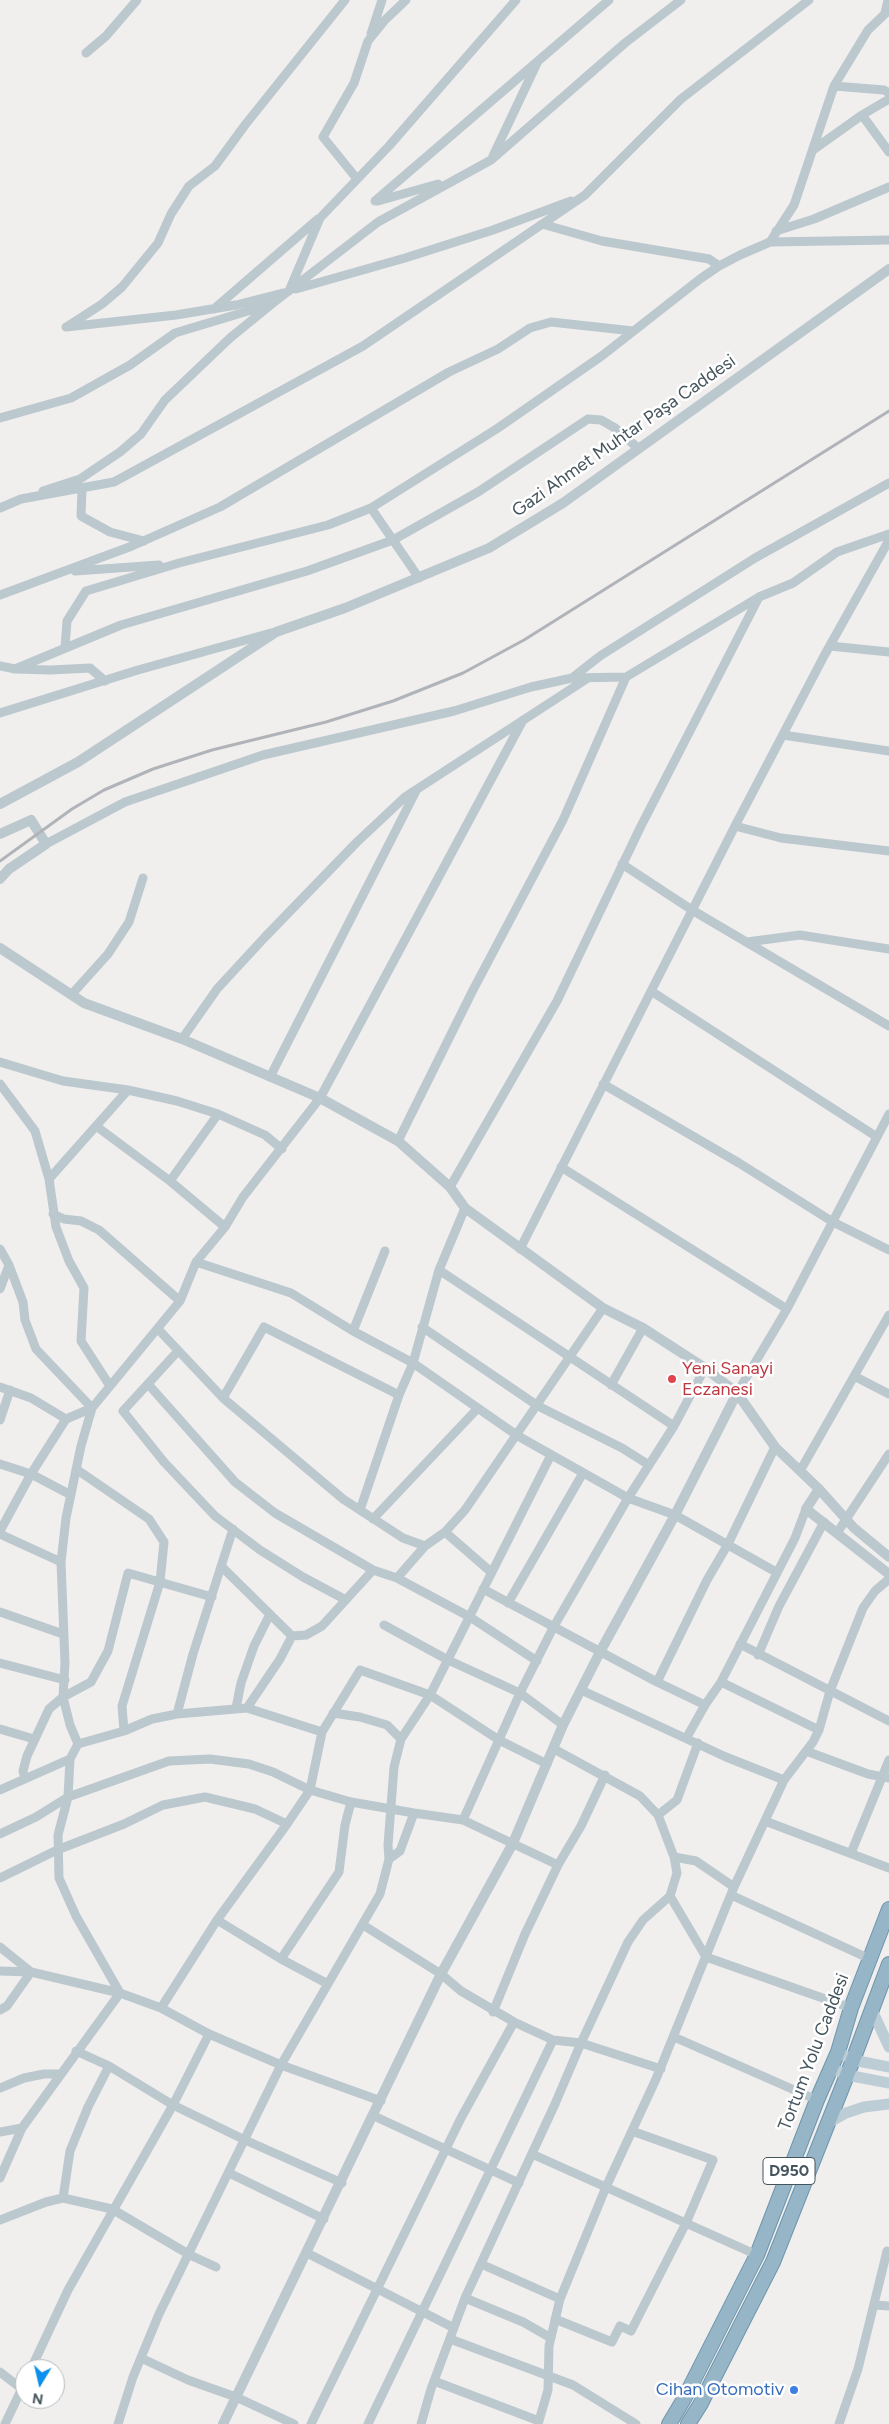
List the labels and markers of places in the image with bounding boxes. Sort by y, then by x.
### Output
place label: Yeni Sanayi Eczanesi [682,1358,773,1400]
marker: Yeni Sanayi Eczanesi [666,1373,678,1385]
place label: Cihan Otomotiv [656,2379,784,2401]
marker: Cihan Otomotiv [788,2384,800,2396]

